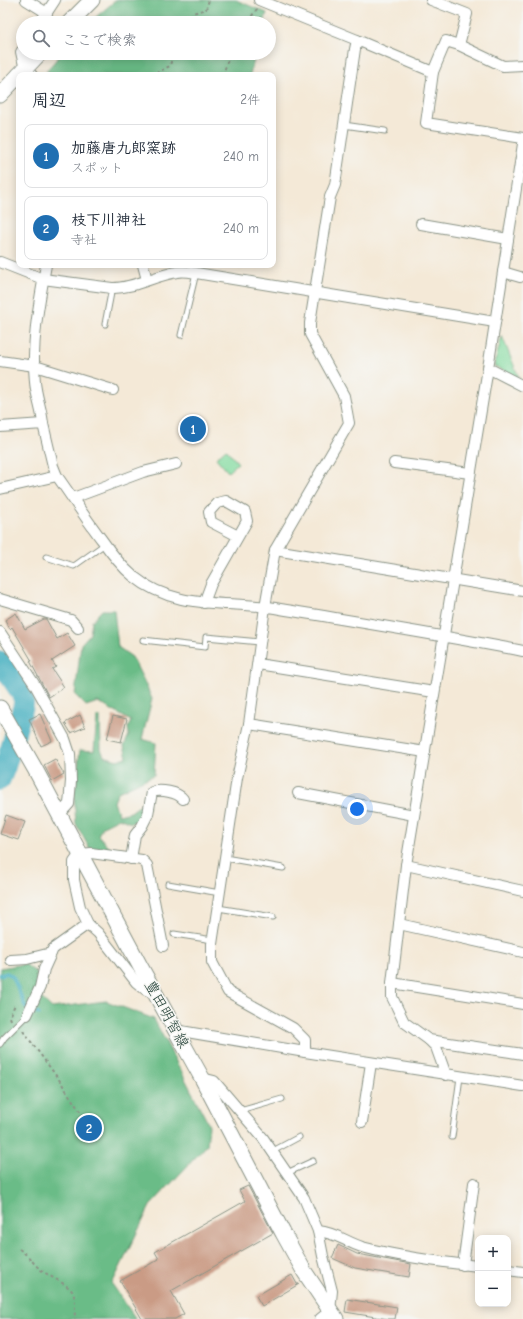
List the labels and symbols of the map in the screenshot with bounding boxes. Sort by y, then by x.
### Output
pin: 1 [180,414,206,444]
your location [347,799,367,819]
street label: 豊田明智線 [141,977,193,1051]
pin: 2 [76,1113,102,1143]

